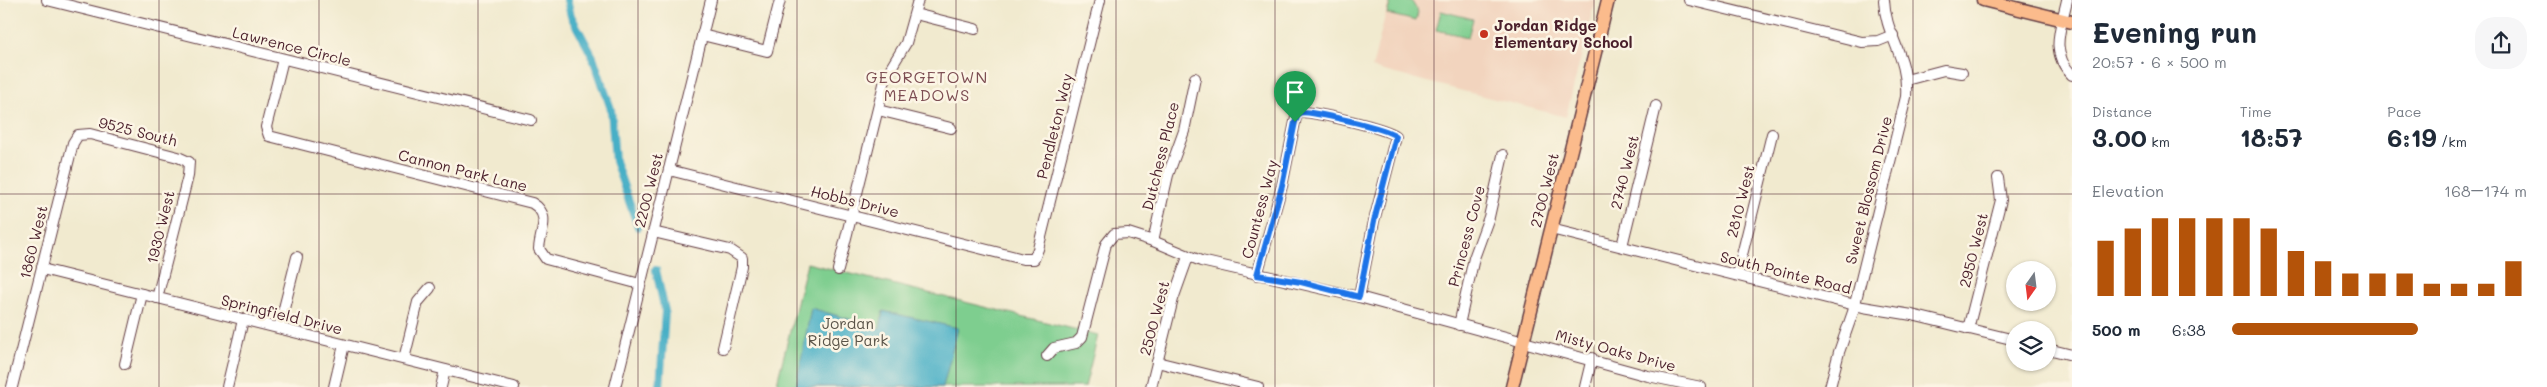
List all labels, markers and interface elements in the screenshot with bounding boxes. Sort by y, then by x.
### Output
text: Evening run [2092,14,2257,50]
place label: Jordan Ridge Elementary School [1494,15,1633,52]
button: share [2475,17,2527,69]
street label: Lawrence Circle [231,22,353,70]
marker: Jordan Ridge Elementary School [1478,28,1490,40]
text: 20:57 · 6 × 500 m [2092,51,2227,72]
district label: GEORGETOWN MEADOWS [866,66,988,105]
street label: Pendleton Way [1031,71,1077,181]
pin [1274,71,1316,122]
icon: arrive [1281,78,1309,106]
street label: Dutchess Place [1137,100,1183,212]
text: Distance [2092,102,2152,121]
text: Time [2240,102,2272,121]
text: Pace [2387,102,2422,121]
street label: 9525 South [97,112,179,150]
street label: Sweet Blossom Drive [1840,114,1896,266]
text: 3.00 [2092,121,2147,153]
text: 18:57 [2240,121,2303,153]
text: 6:19 [2387,121,2436,153]
text: km [2147,132,2170,151]
text: /km [2436,132,2467,151]
street label: 2740 West [1605,133,1643,211]
street label: Cannon Park Lane [396,144,530,196]
street label: 2200 West [629,151,667,229]
street label: 2700 West [1525,151,1563,229]
street label: Countess Way [1236,157,1282,261]
street label: 2810 West [1721,162,1759,240]
street label: Hobbs Drive [809,180,901,222]
text: Elevation [2092,180,2164,201]
text: 168–174 m [2444,180,2527,201]
street label: Princess Cove [1443,183,1489,289]
street label: 1930 West [141,188,179,266]
street label: 1860 West [14,203,52,281]
street label: 2950 West [1954,211,1992,289]
street label: South Pointe Road [1718,246,1854,298]
north arrow [2006,261,2056,311]
map controls [2006,261,2056,371]
street label: 2500 West [1134,278,1174,358]
street label: Springfield Drive [219,289,345,339]
park label: Jordan Ridge Park [808,313,888,350]
text: 500 m [2092,319,2140,340]
text: 6:38 [2172,319,2206,340]
button: layers [2006,321,2056,371]
street label: Misty Oaks Drive [1554,324,1678,376]

